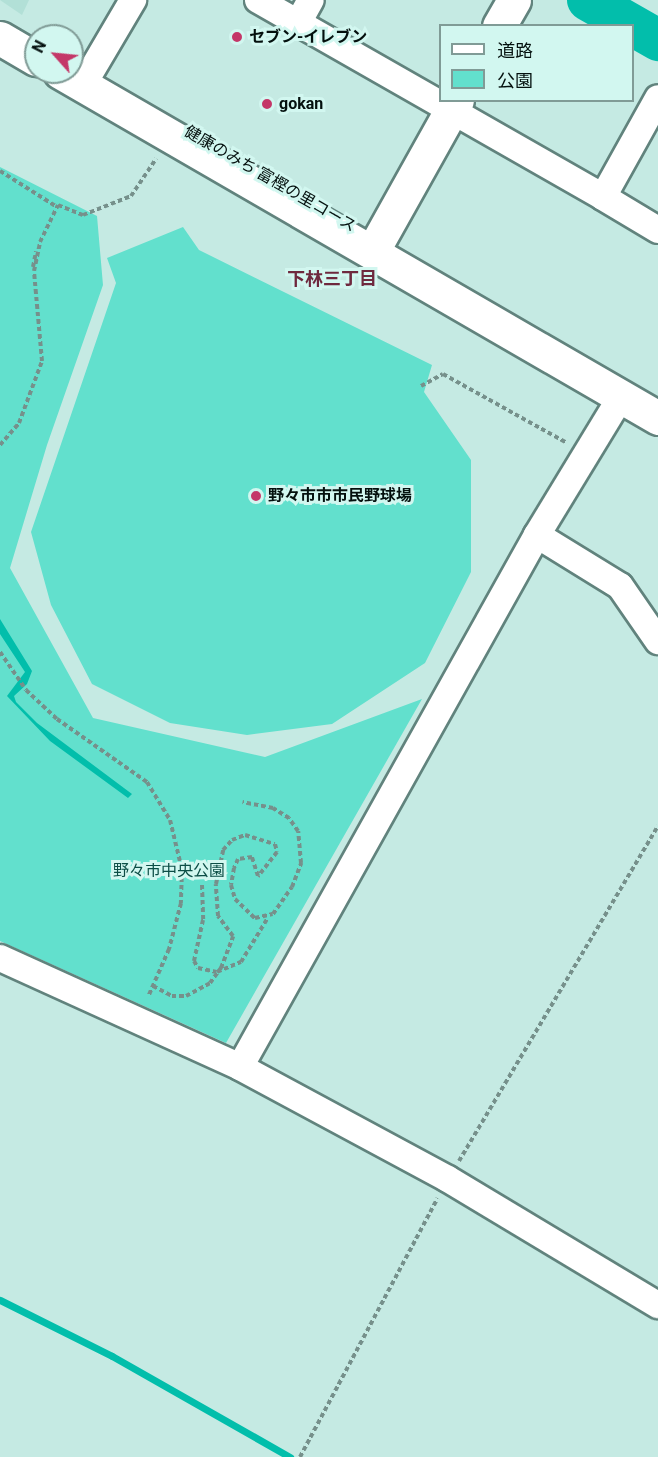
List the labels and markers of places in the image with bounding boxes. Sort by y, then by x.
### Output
place label: セブン-イレブン [249,27,367,47]
marker: セブン-イレブン [230,30,244,44]
place label: gokan [279,94,323,114]
marker: gokan [260,97,274,111]
place label: 野々市市市民野球場 [268,486,412,506]
marker: 野々市市市民野球場 [249,489,263,503]

